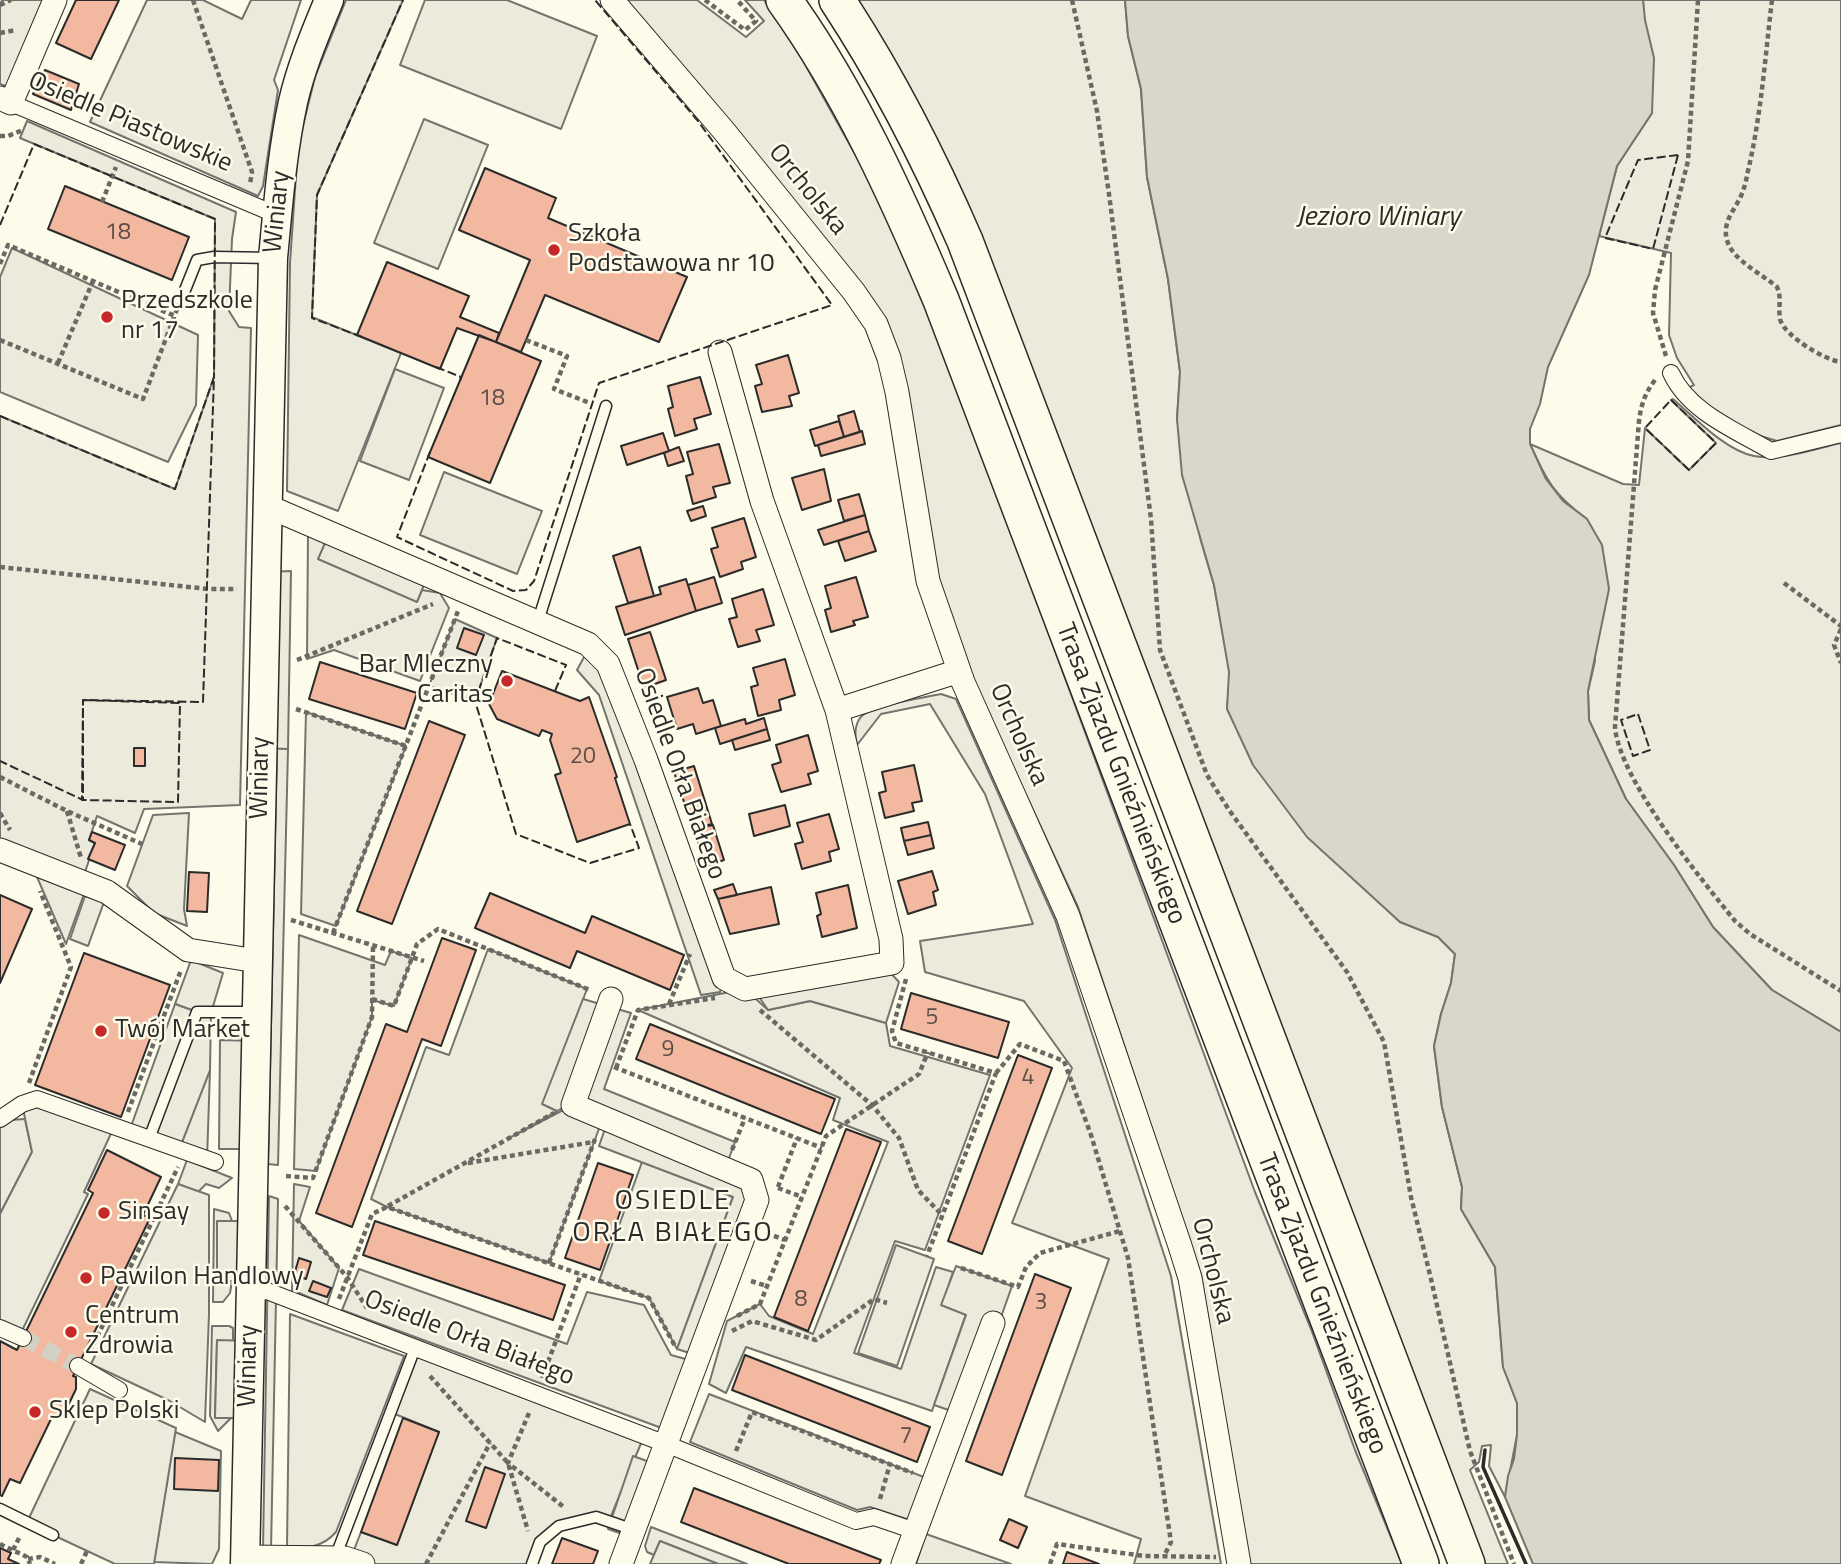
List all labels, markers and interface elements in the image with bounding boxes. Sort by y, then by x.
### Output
street label: Osiedle Piastowskie [23,66,237,180]
street label: Orcholska [761,138,853,242]
street label: Winiary [258,169,298,255]
water label: Jezioro Winiary [1296,201,1460,235]
house number: 18 [105,219,131,247]
place label: Szkoła Podstawowa nr 10 [568,219,775,280]
marker: Szkoła Podstawowa nr 10 [546,242,562,258]
place label: Przedszkole nr 17 [121,286,253,348]
marker: Przedszkole nr 17 [99,309,115,325]
house number: 18 [479,385,505,413]
street label: Trasa Zjazdu Gnieźnieńskiego [1048,619,1192,929]
place label: Bar Mleczny Caritas [359,650,493,712]
street label: Osiedle Orła Białego [626,664,732,884]
marker: Bar Mleczny Caritas [499,673,515,689]
street label: Orcholska [982,679,1054,791]
street label: Winiary [245,736,277,820]
house number: 20 [570,743,596,771]
house number: 5 [926,1004,938,1032]
place label: Twój Market [115,1015,250,1047]
marker: Twój Market [93,1023,109,1039]
house number: 9 [662,1036,674,1064]
house number: 4 [1022,1064,1034,1092]
street label: Trasa Zjazdu Gnieźnieńskiego [1249,1149,1393,1459]
district label: OSIEDLE ORŁA BIAŁEGO [574,1185,772,1251]
place label: Sinsay [118,1197,189,1229]
marker: Sinsay [96,1205,112,1221]
street label: Orcholska [1184,1215,1240,1327]
place label: Pawilon Handlowy [100,1262,304,1294]
marker: Pawilon Handlowy [78,1270,94,1286]
street label: Osiedle Orła Białego [359,1285,579,1393]
house number: 8 [795,1286,807,1314]
house number: 3 [1035,1289,1047,1317]
place label: Centrum Zdrowia [85,1301,180,1362]
marker: Centrum Zdrowia [63,1324,79,1340]
street label: Winiary [233,1324,265,1408]
place label: Sklep Polski [49,1396,179,1428]
marker: Sklep Polski [27,1404,43,1420]
house number: 7 [900,1423,912,1451]

